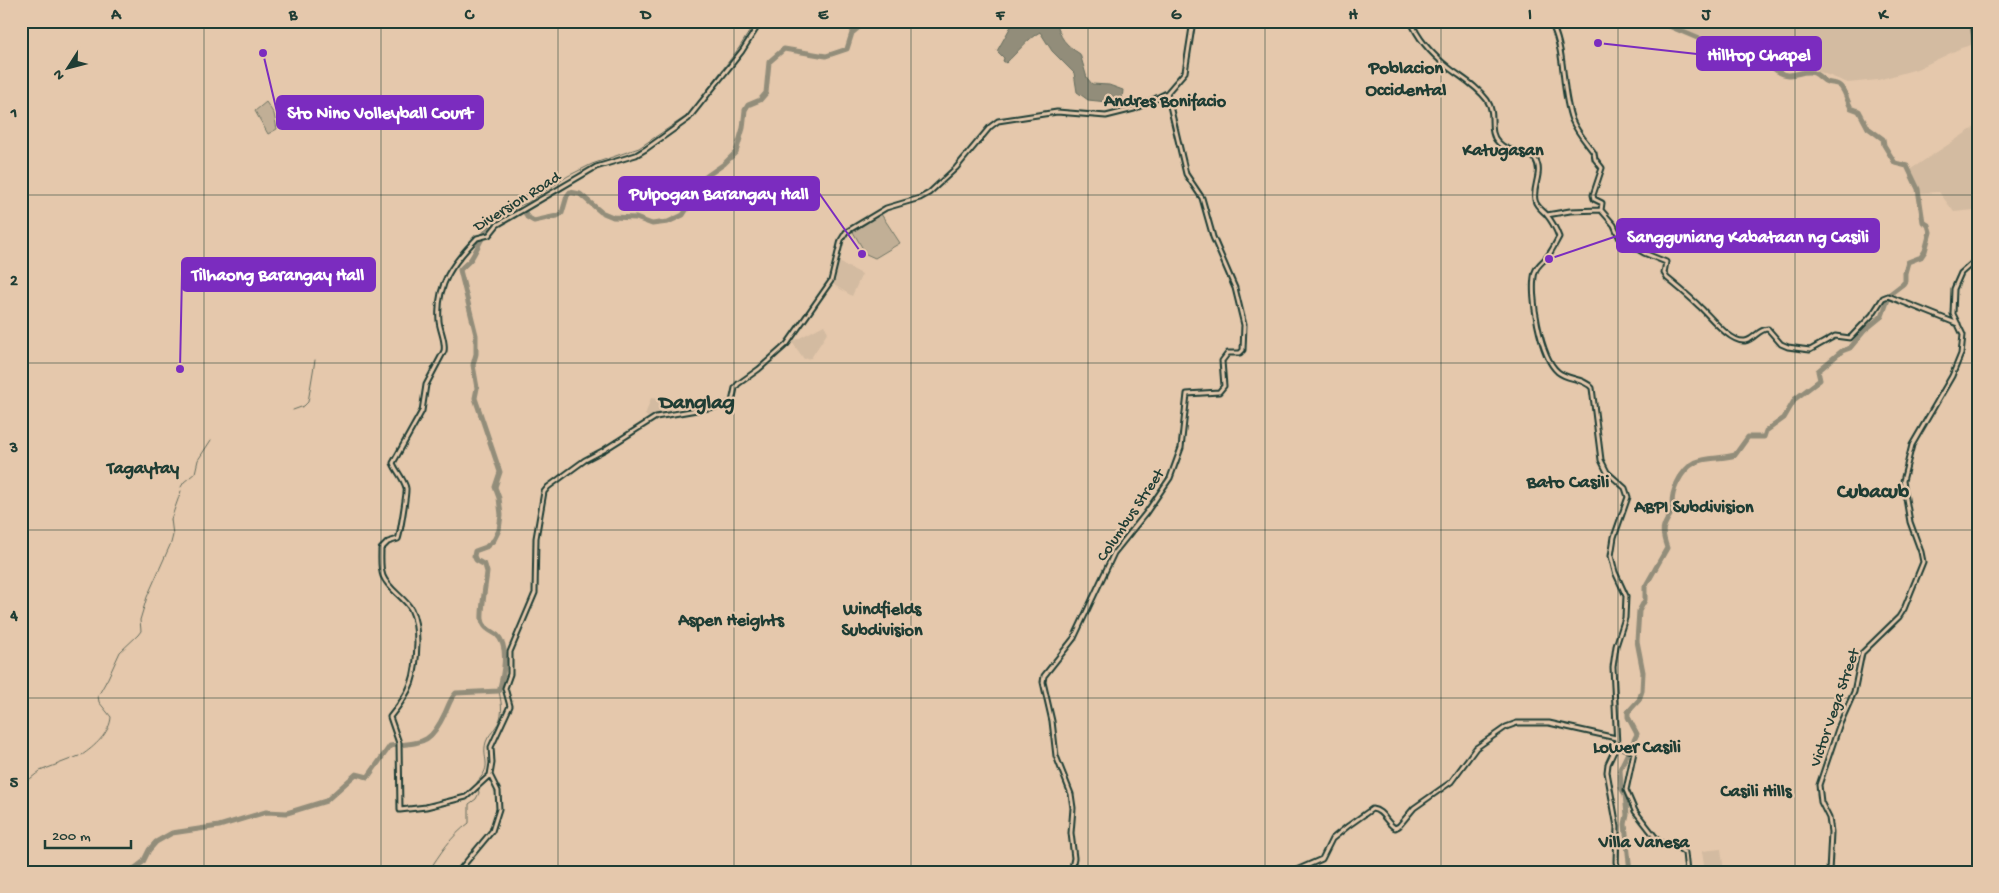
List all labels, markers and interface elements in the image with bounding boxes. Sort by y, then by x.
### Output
text: A [110,7,122,26]
text: B [288,7,298,26]
text: C [464,7,475,26]
text: D [639,7,652,26]
text: E [818,7,829,26]
text: F [995,7,1006,26]
text: G [1171,7,1182,26]
text: H [1348,7,1358,26]
text: I [1528,7,1532,26]
text: J [1701,7,1712,26]
text: K [1878,7,1890,26]
callout: Hilltop Chapel [1697,37,1821,70]
north arrow [42,42,92,92]
text: Hilltop Chapel [1707,46,1811,67]
district label: Poblacion Occidental [1366,58,1446,103]
text: N [50,65,69,83]
district label: Andres Bonifacio [1103,92,1227,113]
callout: Sto Nino Volleyball Court [277,96,483,129]
text: Sto Nino Volleyball Court [287,104,474,125]
text: 1 [10,105,17,124]
district label: Katugasan [1461,141,1544,162]
street label: Diversion Road [470,168,566,238]
callout: Pulpogan Barangay Hall [619,177,819,210]
text: Pulpogan Barangay Hall [628,185,809,206]
callout: Sangguniang Kabataan ng Casili [1617,219,1879,252]
text: Sangguniang Kabataan ng Casili [1627,228,1869,249]
callout: Tilhaong Barangay Hall [182,258,375,291]
text: Tilhaong Barangay Hall [190,266,364,287]
text: 2 [10,273,18,292]
district label: Danglag [657,392,735,417]
text: 3 [9,440,18,459]
district label: Tagaytay [105,459,179,480]
street label: Columbus Street [1094,465,1171,566]
district label: Bato Casili [1526,472,1609,495]
district label: Cubacub [1836,481,1909,506]
district label: ABPI Subdivision [1633,498,1754,519]
district label: Windfields Subdivision [841,600,923,642]
text: 4 [9,608,18,627]
district label: Aspen Heights [677,611,785,632]
street label: Victor Vega Street [1807,645,1866,771]
district label: Lower Casili [1593,738,1681,759]
text: 5 [10,775,19,794]
district label: Casili Hills [1719,782,1793,803]
scale bar [45,818,131,850]
text: 200 m [52,828,91,846]
district label: Villa Vanesa [1598,833,1690,854]

